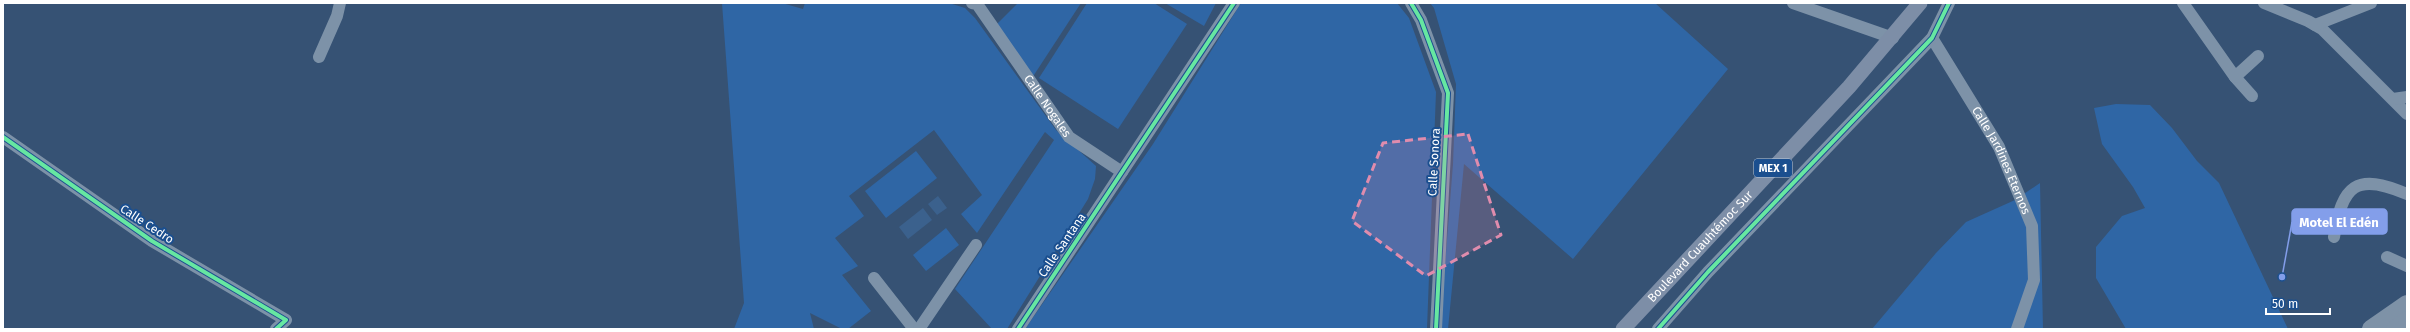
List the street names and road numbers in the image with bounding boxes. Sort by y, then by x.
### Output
street label: Calle Nogales [1021,72,1074,140]
street label: Calle Jardines Eternos [1969,104,2033,217]
street label: Calle Sonora [1425,128,1443,196]
road number: MEX 1 [1754,159,1792,177]
street label: Boulevard Cuauhtémoc Sur [1645,188,1756,305]
street label: Calle Cedro [118,201,176,247]
street label: Calle Santana [1035,210,1089,280]

